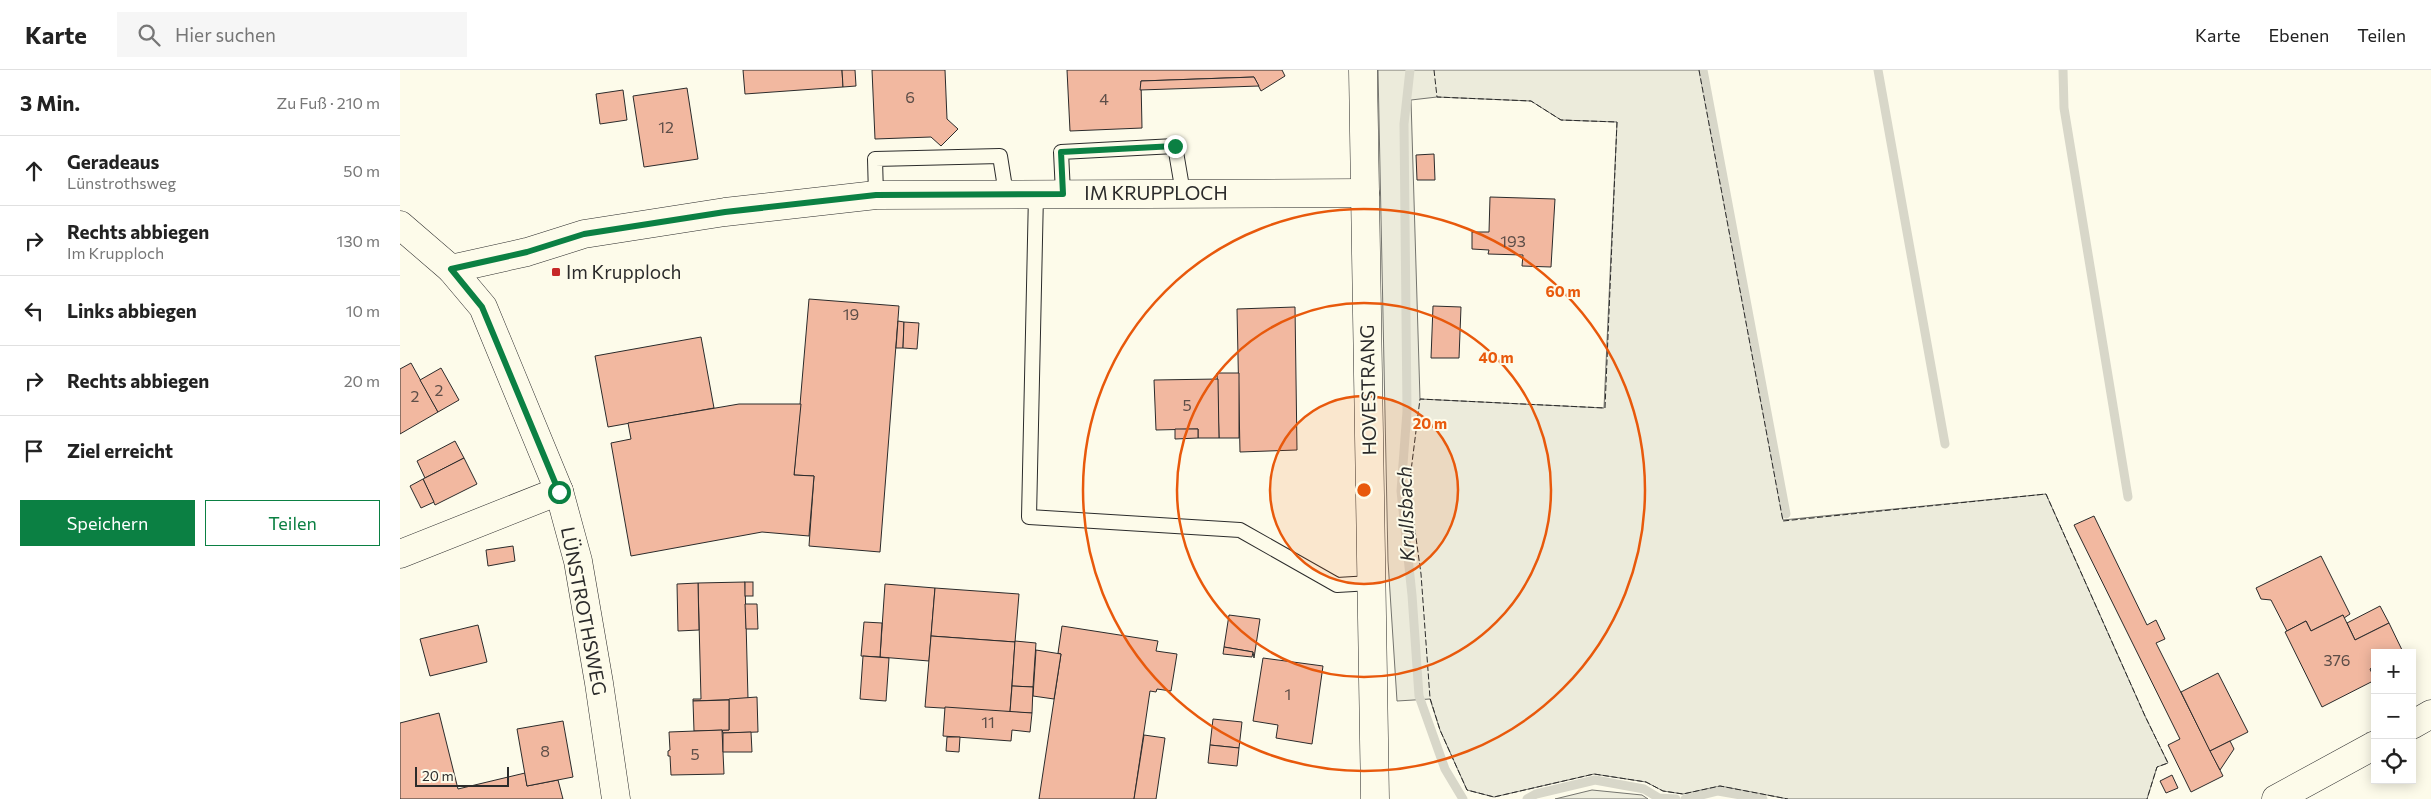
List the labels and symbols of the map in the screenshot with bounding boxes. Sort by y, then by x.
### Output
house number: 6 [905,87,915,106]
house number: 4 [1099,89,1109,108]
house number: 12 [658,117,674,136]
route end [1164,135,1187,158]
street label: IM KRUPPLOCH [1084,181,1228,204]
house number: 193 [1500,231,1526,250]
place label: Im Krupploch [566,260,681,283]
marker: Im Krupploch [550,266,562,278]
text: 60 m [1545,282,1581,300]
house number: 19 [843,304,859,323]
street label: HOVESTRANG [1355,324,1380,456]
text: 40 m [1478,348,1514,366]
house number: 2 [435,380,444,399]
house number: 2 [411,386,420,405]
house number: 5 [1182,395,1192,414]
text: 20 m [1413,414,1447,432]
water label: Krullsbach [1391,466,1419,562]
route start [548,481,571,504]
centre of rings [1355,481,1373,499]
street label: LÜNSTROTHSWEG [557,525,612,697]
house number: 376 [2323,650,2351,669]
house number: 1 [1285,684,1291,703]
house number: 11 [981,712,995,731]
house number: 8 [540,741,550,760]
house number: 5 [690,744,700,763]
scale bar [415,764,509,787]

